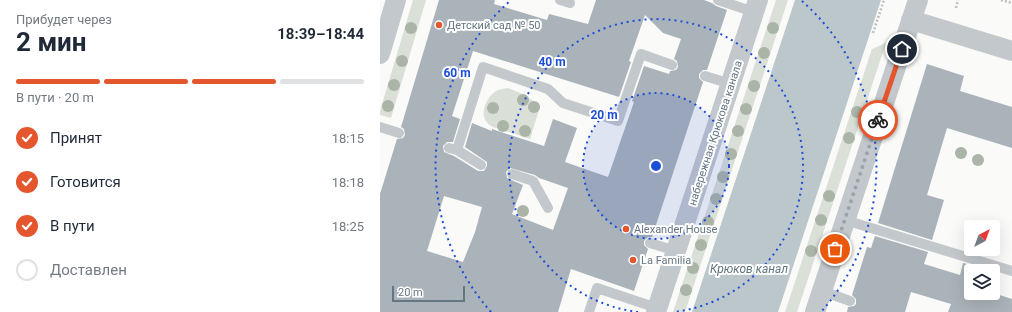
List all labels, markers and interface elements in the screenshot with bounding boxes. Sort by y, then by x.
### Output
text: Прибудет через [16,12,112,27]
place label: Детский сад № 50 [447,19,541,32]
marker: Детский сад № 50 [434,20,444,30]
text: 18:39–18:44 [277,25,364,43]
text: 2 мин [16,27,87,57]
pin [885,32,919,66]
icon: home [891,38,913,60]
text: 40 m [538,55,566,69]
street label: набережная Крюкова канала [686,59,745,207]
text: 60 m [443,66,471,80]
text: В пути · 20 m [16,90,94,105]
courier [858,100,898,140]
text: 20 m [590,108,618,122]
icon: bike [867,109,889,131]
icon: check [16,127,38,149]
text: Принят [50,129,102,147]
text: 18:15 [332,131,364,146]
centre of rings [649,159,663,173]
icon: check [16,171,38,193]
text: Готовится [50,173,121,191]
text: 18:18 [332,175,364,190]
icon: check [16,215,38,237]
text: В пути [50,217,95,235]
text: 18:25 [332,219,364,234]
north arrow [964,220,1000,256]
map controls [964,220,1000,300]
place label: Alexander House [634,223,718,236]
marker: Alexander House [621,224,631,234]
pin [818,232,852,266]
icon: bag [824,238,846,260]
place label: La Familia [641,254,691,267]
marker: La Familia [628,255,638,265]
text: Доставлен [50,261,127,279]
water label: Крюков канал [710,262,788,276]
button: layers [964,264,1000,300]
scale bar [392,284,465,303]
text: 20 m [398,286,423,299]

